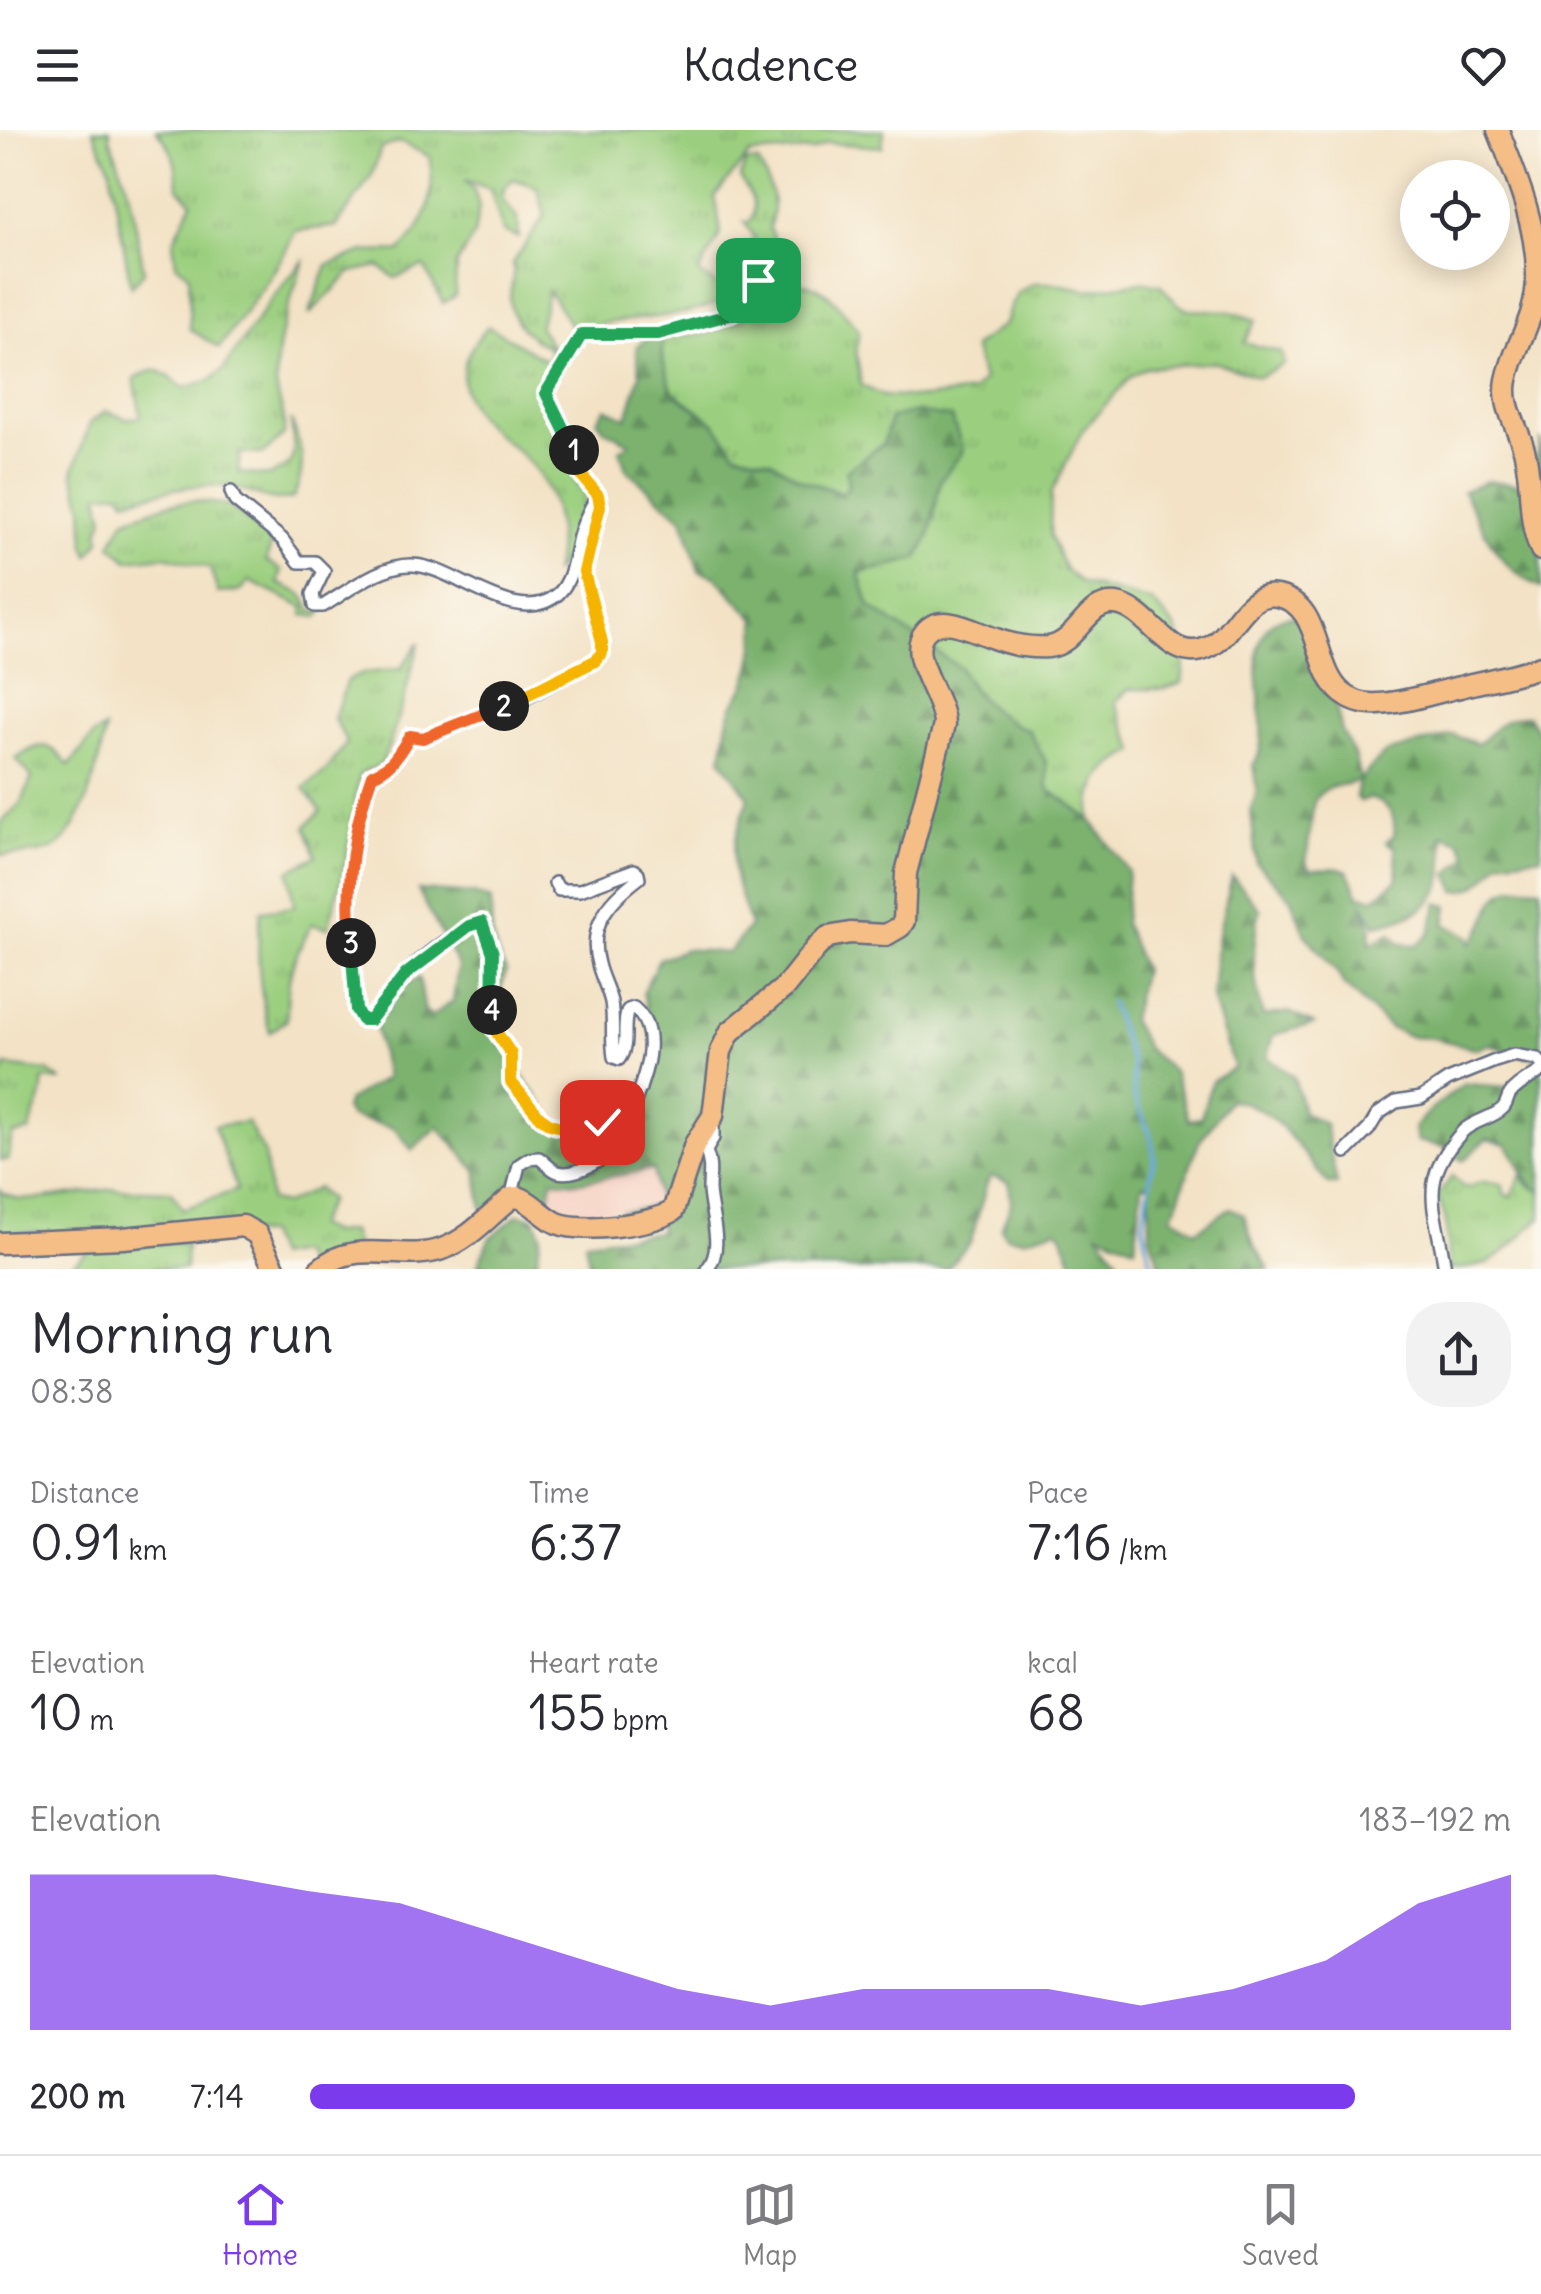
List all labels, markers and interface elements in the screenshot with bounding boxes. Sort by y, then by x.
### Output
text: Kadence [683,37,858,93]
icon: menu [30,38,85,93]
icon: heart [1456,38,1511,93]
map controls [1400,160,1510,270]
button: locate [1400,160,1510,270]
pin [716,238,801,323]
icon: arrive [731,253,786,308]
pin: 1 [549,425,599,475]
text: 1 [568,432,580,468]
pin: 2 [479,681,529,731]
text: 2 [496,688,512,724]
pin: 3 [326,918,376,968]
text: 3 [343,925,359,961]
pin: 4 [467,985,517,1035]
text: 4 [484,992,500,1028]
pin [560,1080,645,1165]
icon: check [575,1095,630,1150]
text: Morning run [30,1299,334,1368]
button: share [1406,1302,1511,1407]
text: 08:38 [30,1371,113,1412]
text: Distance [30,1475,139,1511]
text: Time [529,1475,589,1511]
text: Pace [1027,1475,1088,1511]
text: 0.91 [30,1511,122,1574]
text: 6:37 [529,1511,622,1574]
text: 7:16 [1027,1511,1112,1574]
text: km [122,1532,167,1568]
text: /km [1112,1532,1168,1568]
text: Elevation [30,1645,145,1681]
text: Heart rate [529,1645,659,1681]
text: kcal [1027,1645,1078,1681]
text: 10 [30,1681,83,1744]
text: 155 [529,1681,606,1744]
text: 68 [1027,1681,1085,1744]
text: m [83,1702,114,1738]
text: bpm [606,1702,669,1738]
text: Elevation [30,1799,161,1840]
text: 183–192 m [1359,1799,1511,1840]
text: 200 m [30,2076,125,2117]
text: 7:14 [190,2076,244,2117]
tab: Home [222,2177,298,2273]
tab: Map [742,2177,797,2273]
tab: Saved [1242,2177,1319,2273]

